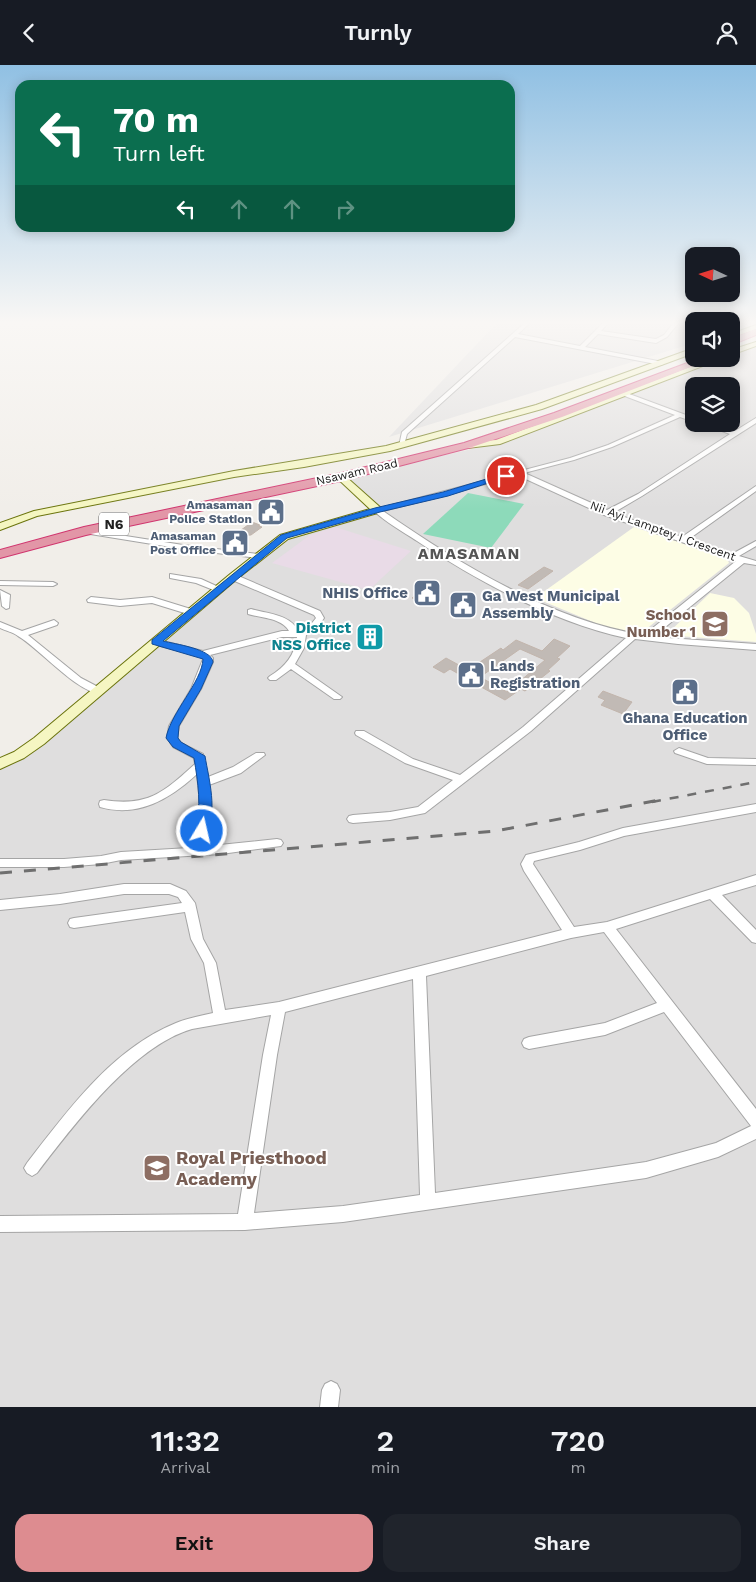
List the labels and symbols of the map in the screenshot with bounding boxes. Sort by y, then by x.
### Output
north arrow [685,247,740,303]
pin [485,455,527,497]
street label: Nsawam Road [315,456,399,488]
public building icon: Amasaman Police Station [256,497,286,527]
place label: Amasaman Police Station [169,498,252,526]
street label: Nii Ayi Lamptey I Crescent [588,498,738,564]
road number: N6 [99,513,129,535]
public building icon: Amasaman Post Office [220,528,250,558]
place label: Amasaman Post Office [150,529,216,557]
district label: AMASAMAN [418,544,520,563]
public building icon: NHIS Office [412,578,442,608]
place label: NHIS Office [322,584,408,602]
place label: Ga West Municipal Assembly [482,587,620,622]
public building icon: Ga West Municipal Assembly [448,590,478,620]
place label: School Number 1 [627,606,696,641]
school or university icon: School Number 1 [700,609,730,639]
place label: District NSS Office [271,619,351,654]
building icon: District NSS Office [355,622,385,652]
place label: Lands Registration [490,657,580,692]
public building icon: Lands Registration [456,660,486,690]
public building icon: Ghana Education Office [670,677,700,707]
place label: Ghana Education Office [622,709,748,744]
position arrow [175,804,227,856]
place label: Royal Priesthood Academy [176,1147,327,1189]
school or university icon: Royal Priesthood Academy [142,1153,172,1183]

